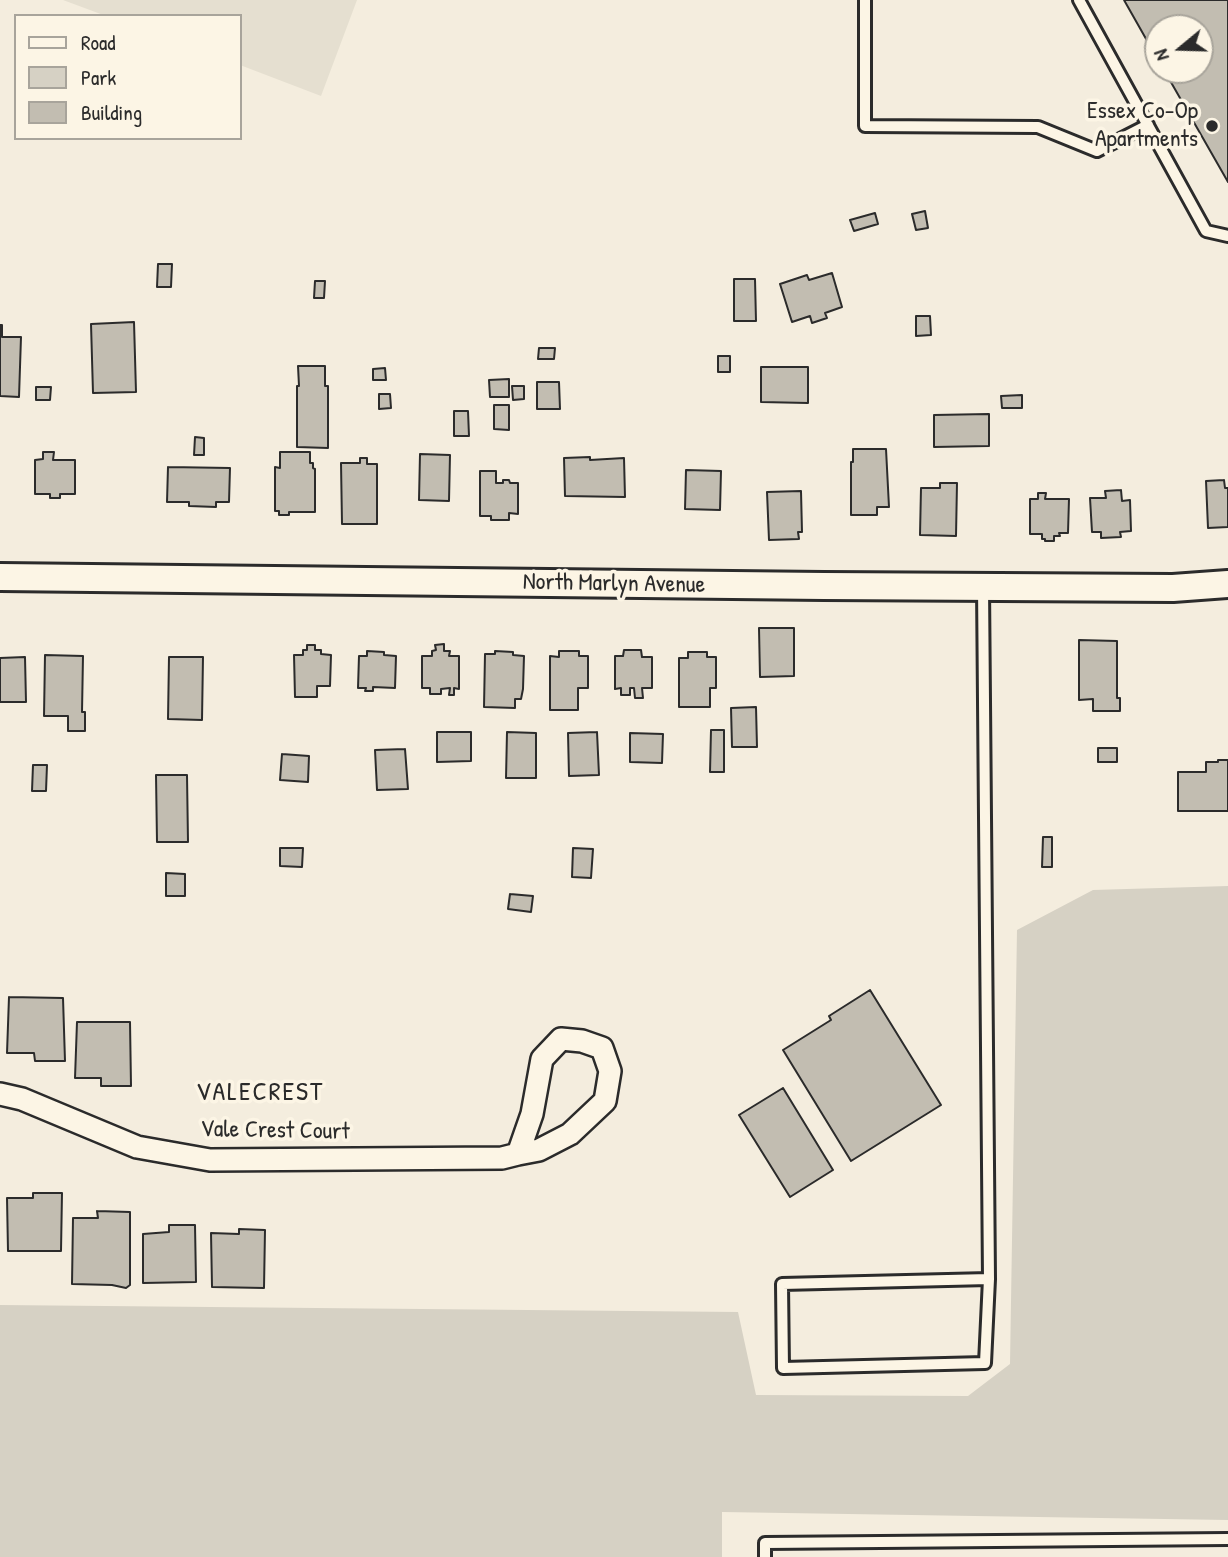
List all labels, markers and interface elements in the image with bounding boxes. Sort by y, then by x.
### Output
legend [14,14,242,140]
north arrow [1144,14,1214,84]
text: Road [81,28,115,57]
text: N [1147,46,1175,64]
text: Park [81,63,116,92]
text: Building [81,98,142,127]
place label: Essex Co-Op Apartments [1087,98,1198,154]
marker: Essex Co-Op Apartments [1204,118,1220,134]
street label: North Marlyn Avenue [523,568,705,600]
district label: VALECREST [197,1077,323,1109]
street label: Vale Crest Court [200,1115,350,1147]

